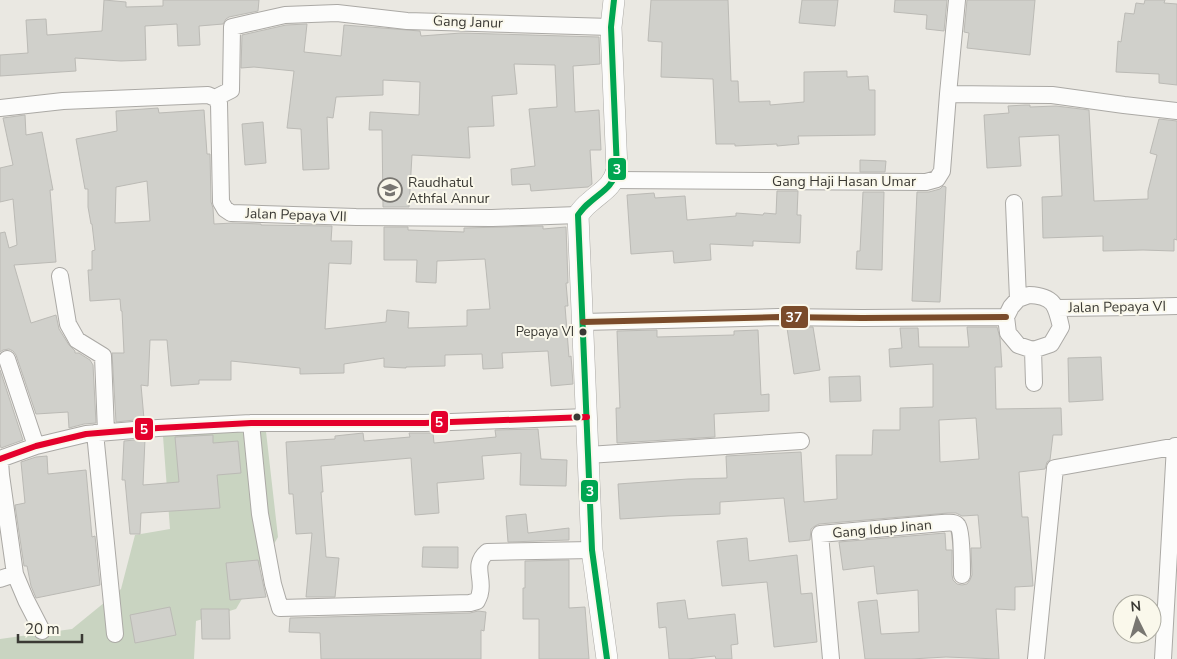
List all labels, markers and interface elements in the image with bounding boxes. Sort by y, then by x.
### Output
street label: Gang Janur [433,11,503,33]
line badge: 3 [607,157,627,181]
text: 3 [613,160,621,179]
street label: Gang Haji Hasan Umar [772,172,916,191]
place label: Raudhatul Athfal Annur [408,173,490,208]
school or university icon: Raudhatul Athfal Annur [377,177,403,203]
street label: Jalan Pepaya VII [244,204,347,226]
street label: Jalan Pepaya VI [1067,297,1166,317]
line badge: 37 [780,305,809,329]
text: 37 [786,308,802,327]
place label: Pepaya VI [516,323,574,341]
marker: Pepaya VI [578,327,588,337]
line badge: 5 [430,410,449,434]
unlabelled marker [572,412,582,422]
text: 5 [435,413,443,432]
line badge: 5 [134,417,154,441]
text: 5 [140,420,148,439]
line badge: 3 [580,479,599,503]
text: 3 [586,482,594,501]
street label: Gang Idup Jinan [831,515,933,543]
north arrow [1112,594,1162,644]
text: N [1130,597,1142,616]
scale bar [18,612,81,644]
text: 20 m [25,619,60,639]

